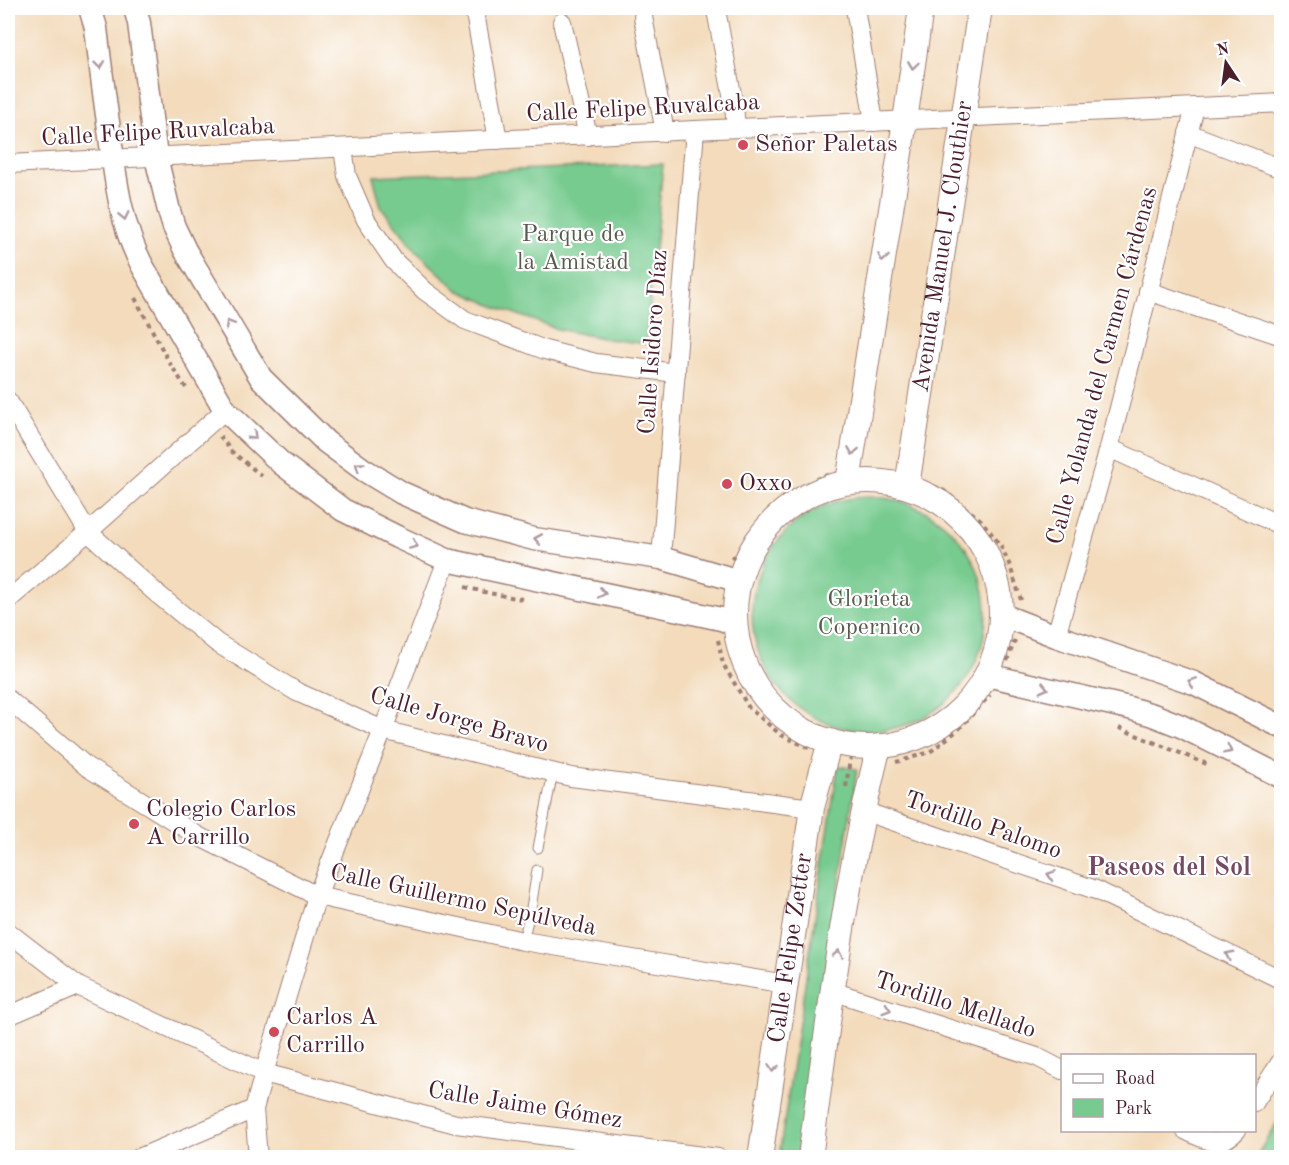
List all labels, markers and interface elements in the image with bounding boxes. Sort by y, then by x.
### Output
north arrow [1196,33,1256,93]
text: N [1215,41,1232,60]
one-way arrow [94,60,106,70]
one-way arrow [907,61,919,70]
street label: Calle Felipe Ruvalcaba [525,91,761,127]
street label: Avenida Manuel J. Clouthier [909,99,978,394]
street label: Calle Felipe Ruvalcaba [40,115,276,151]
place label: Señor Paletas [755,133,898,157]
marker: Señor Paletas [736,138,750,152]
street label: Calle Yolanda del Carmen Cárdenas [1044,184,1162,548]
one-way arrow [116,211,129,221]
park label: Parque de la Amistad [517,223,629,275]
street label: Calle Isidoro Díaz [636,249,672,435]
one-way arrow [878,253,890,263]
one-way arrow [224,320,236,330]
one-way arrow [246,429,257,440]
one-way arrow [847,446,859,455]
one-way arrow [355,462,366,473]
place label: Oxxo [739,472,792,496]
marker: Oxxo [720,477,734,491]
one-way arrow [533,533,543,546]
one-way arrow [407,537,418,549]
one-way arrow [597,586,607,599]
park label: Glorieta Copernico [817,588,921,640]
one-way arrow [1187,677,1197,690]
one-way arrow [1039,681,1049,694]
street label: Calle Jorge Bravo [367,684,551,758]
one-way arrow [1222,743,1233,754]
street label: Tordillo Palomo [901,788,1065,864]
place label: Colegio Carlos A Carrillo [146,798,296,850]
marker: Colegio Carlos A Carrillo [127,817,141,831]
street label: Calle Felipe Zetter [765,852,817,1045]
district label: Paseos del Sol [1087,855,1251,881]
street label: Calle Guillermo Sepúlveda [328,861,598,941]
one-way arrow [1046,870,1057,882]
one-way arrow [831,949,844,959]
one-way arrow [1224,950,1235,962]
street label: Tordillo Mellado [871,969,1039,1043]
one-way arrow [881,1002,892,1014]
place label: Carlos A Carrillo [286,1006,378,1058]
marker: Carlos A Carrillo [267,1025,281,1039]
legend [1061,1054,1256,1132]
one-way arrow [768,1063,780,1072]
text: Road [1115,1070,1155,1088]
street label: Calle Jaime Gómez [426,1079,624,1133]
text: Park [1115,1100,1152,1118]

